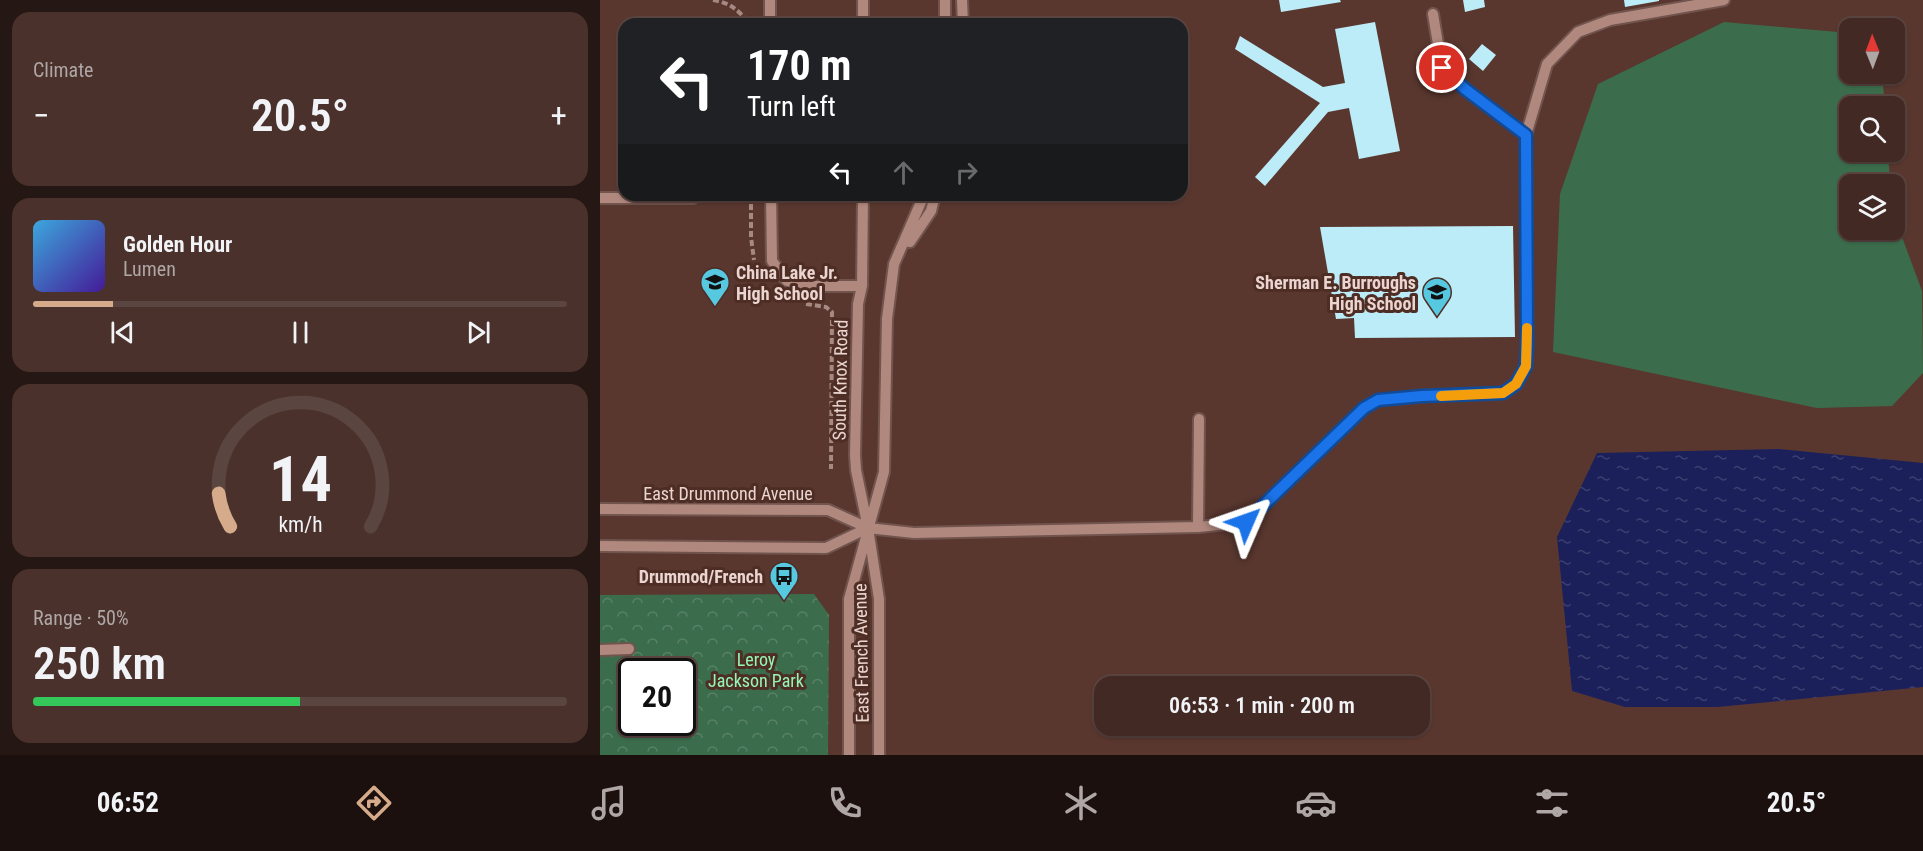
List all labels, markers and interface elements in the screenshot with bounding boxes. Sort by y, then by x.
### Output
north arrow [1839,18,1905,84]
map controls [1839,18,1905,240]
text: 170 m [747,41,852,90]
icon: left [648,42,726,120]
pin [1416,42,1467,93]
icon: arrive [1425,51,1458,84]
text: Climate [33,58,93,82]
text: 20.5° [251,89,349,142]
text: Turn left [747,91,836,123]
text: − [33,96,50,135]
text: + [551,96,567,135]
button: search [1839,96,1905,162]
icon: left [824,156,857,189]
icon: ahead [887,156,920,189]
icon: right [950,156,983,189]
button: layers [1839,174,1905,240]
text: Golden Hour [123,232,232,257]
text: Lumen [123,257,176,281]
place label: China Lake Jr. High School [736,262,838,304]
school or university icon: China Lake Jr. High School [699,266,731,308]
place label: Sherman E. Burroughs High School [1255,272,1416,314]
school or university icon: Sherman E. Burroughs High School [1421,276,1453,318]
icon: previous [106,316,139,349]
icon: pause [284,316,317,349]
icon: next [462,316,495,349]
street label: South Knox Road [828,320,852,440]
text: 14 [268,444,332,517]
street label: East Drummond Avenue [643,483,813,504]
position arrow [1214,490,1278,554]
text: km/h [278,513,322,538]
bus stop icon: Drummod/French [768,560,800,602]
place label: Drummod/French [639,566,763,587]
street label: East French Avenue [849,583,873,723]
text: Range · 50% [33,606,129,630]
text: 250 km [33,637,166,690]
park label: Leroy Jackson Park [708,649,804,691]
speed limit sign: 20 [618,658,696,736]
text: 06:53 · 1 min · 200 m [1169,693,1355,718]
icon: directions [353,782,395,824]
icon: music [588,782,630,824]
icon: phone [824,782,866,824]
icon: climate [1060,782,1102,824]
icon: car [1295,782,1337,824]
icon: filters [1531,782,1573,824]
text: 06:52 [97,787,159,819]
text: 20.5° [1767,787,1826,819]

